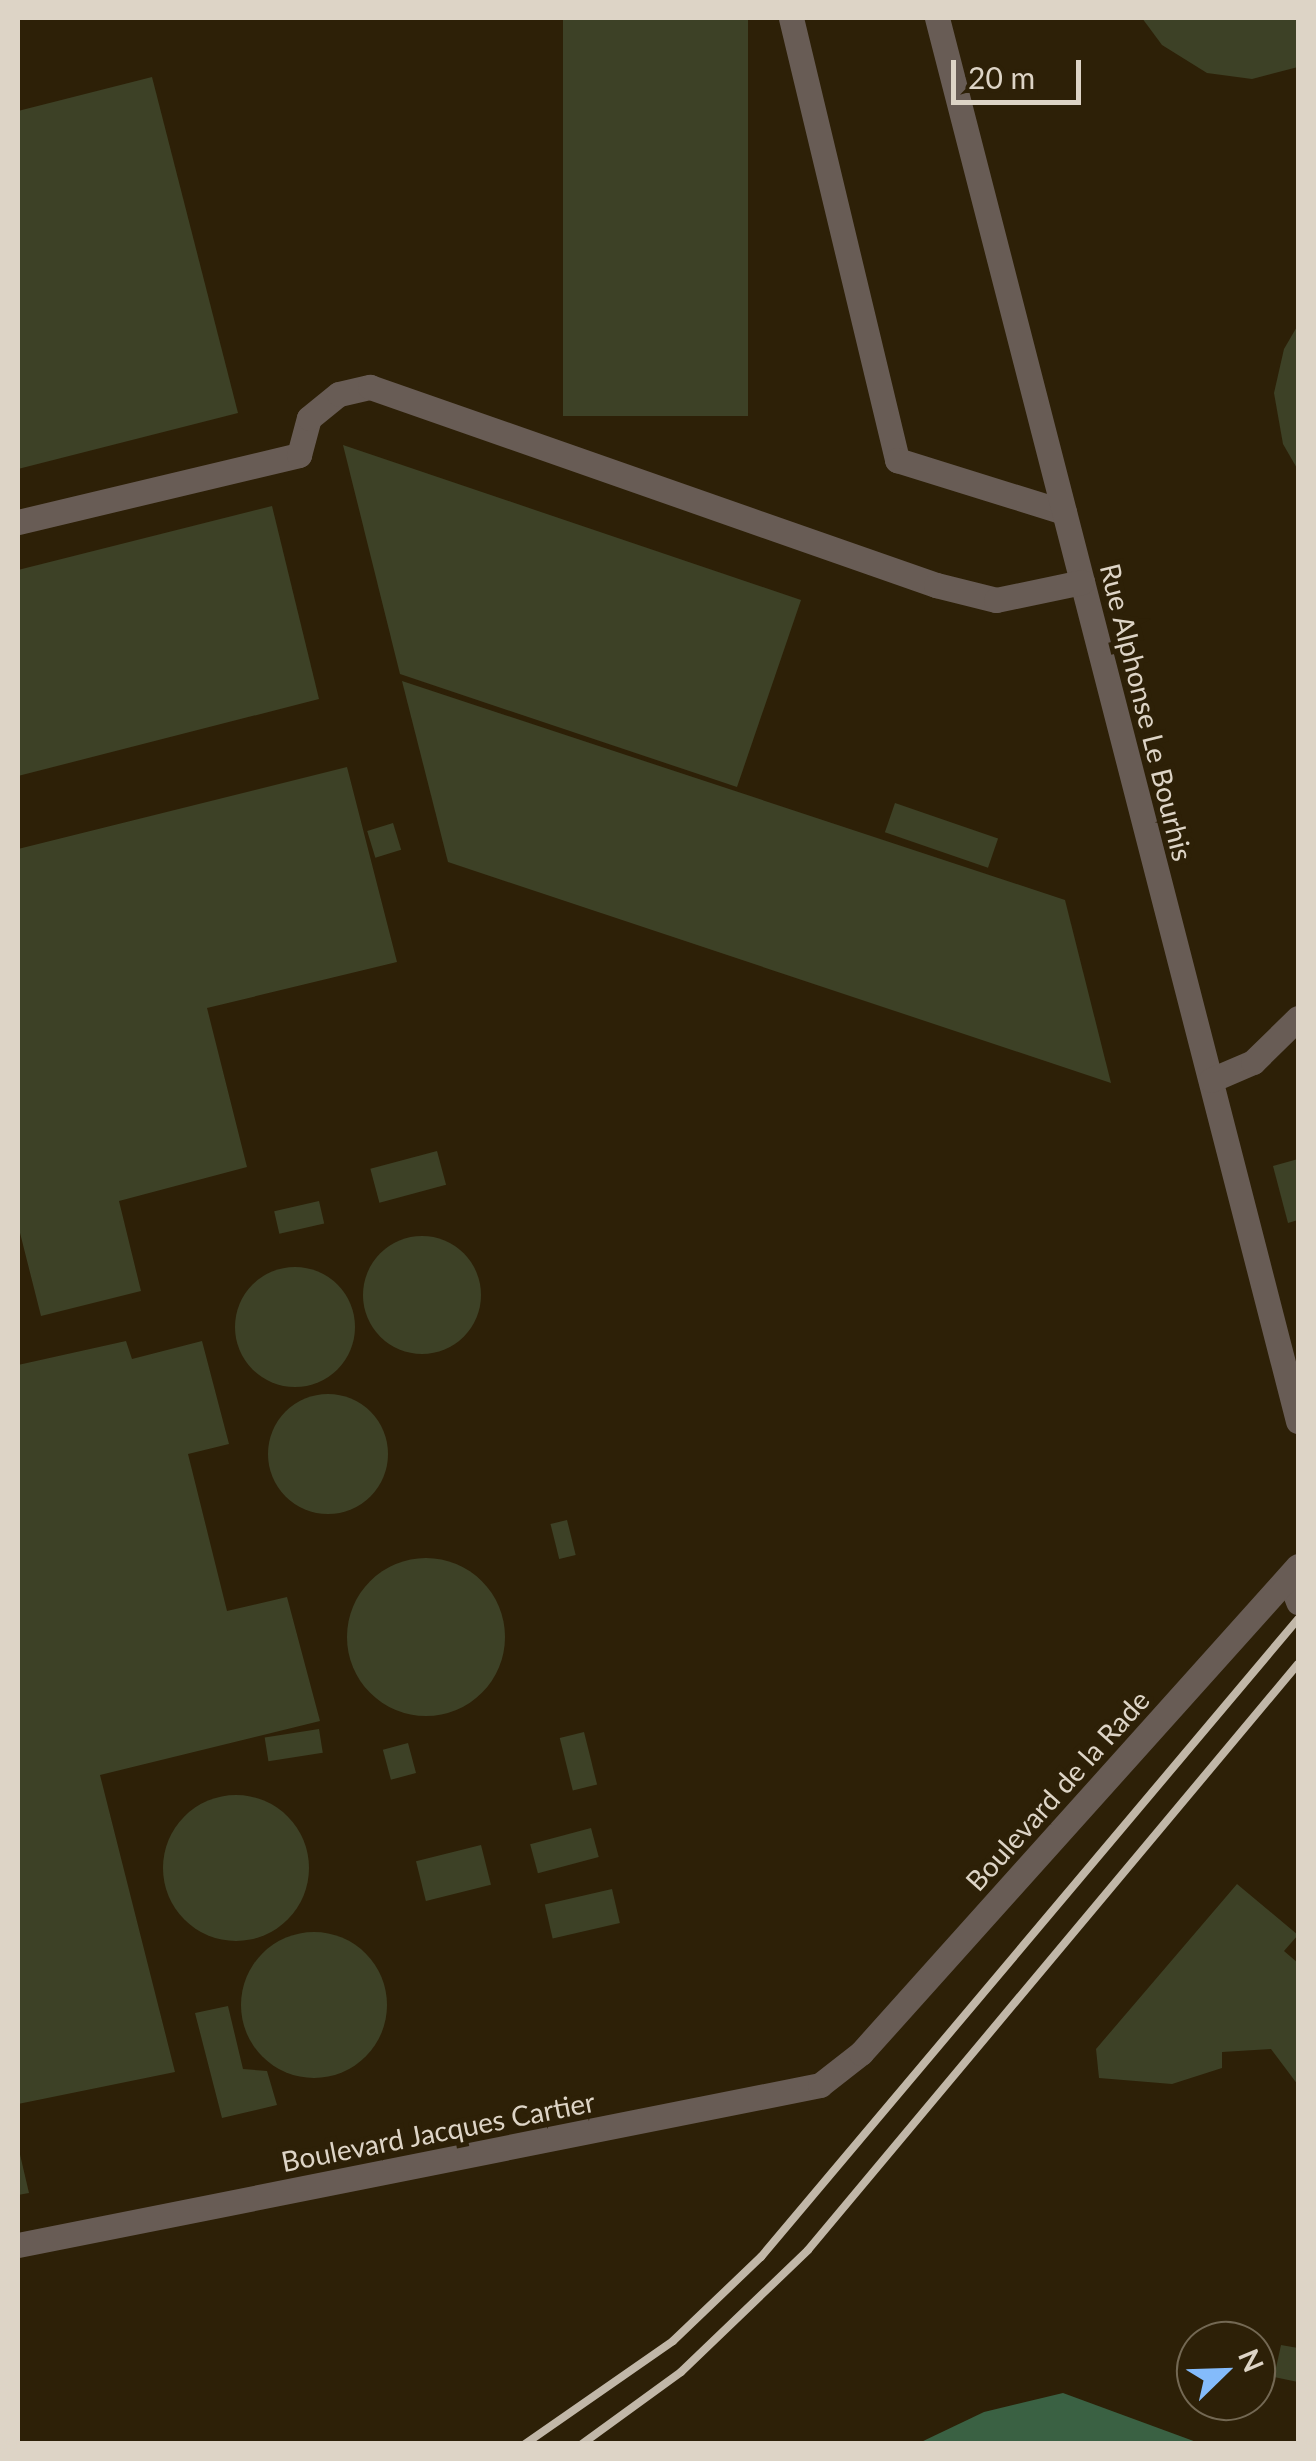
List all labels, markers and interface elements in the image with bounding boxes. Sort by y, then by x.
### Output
scale bar [956,40,1086,102]
text: 20 m [968,59,1035,95]
street label: Rue Alphonse Le Bourhis [1094,559,1200,865]
street label: Boulevard de la Rade [958,1683,1156,1897]
street label: Boulevard Jacques Cartier [278,2084,598,2178]
north arrow [1176,2321,1276,2421]
text: N [1232,2343,1272,2377]

